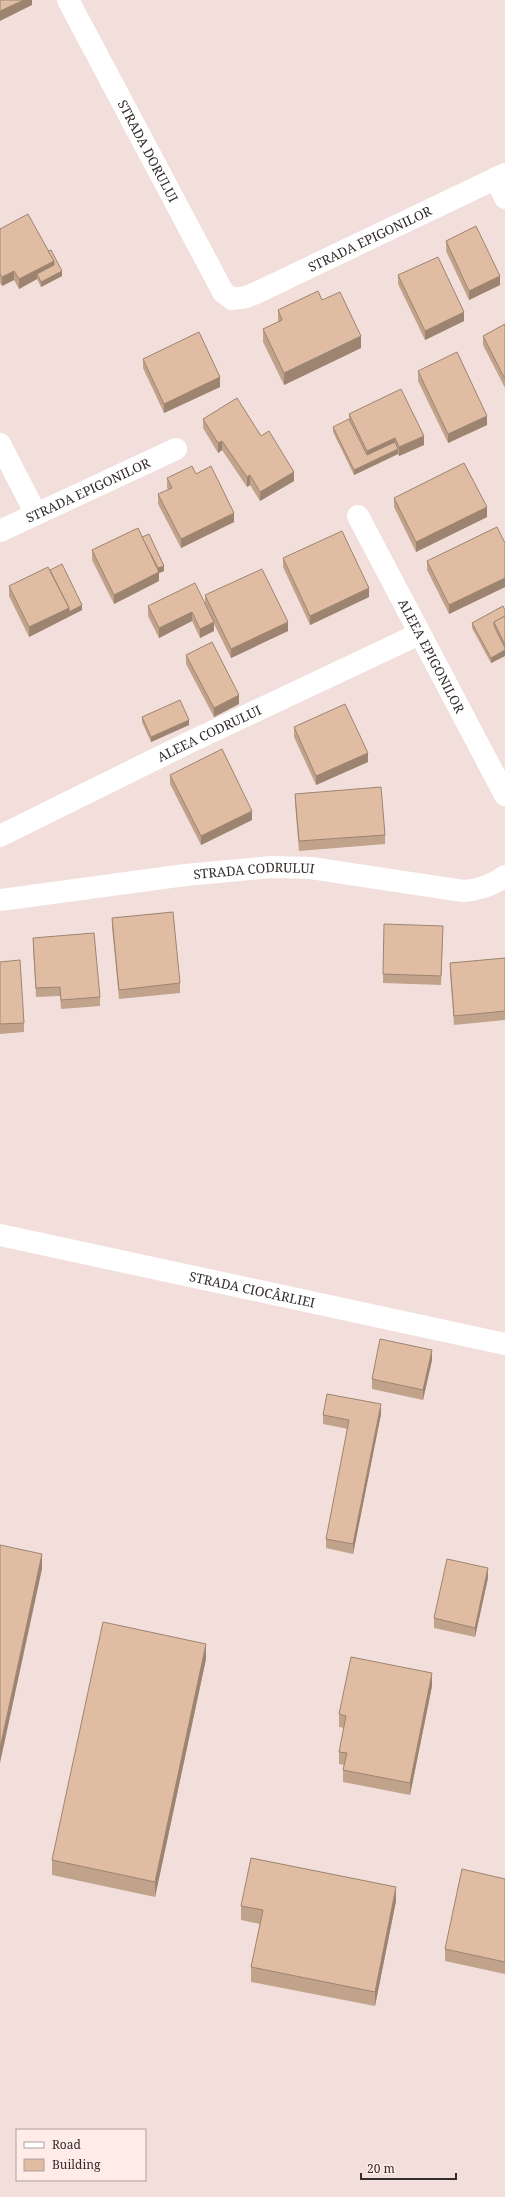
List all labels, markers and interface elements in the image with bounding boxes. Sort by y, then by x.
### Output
street label: STRADA DORULUI [114,97,183,206]
street label: STRADA EPIGONILOR [305,201,435,276]
street label: STRADA EPIGONILOR [23,453,153,527]
street label: ALEEA EPIGONILOR [394,596,469,716]
street label: ALEEA CODRULUI [154,701,264,766]
street label: STRADA CODRULUI [193,858,316,883]
street label: STRADA CIOCÂRLIEI [188,1267,317,1312]
legend [16,2129,146,2181]
text: Road [52,2136,82,2153]
scale bar [361,2155,456,2181]
text: Building [52,2156,101,2173]
text: 20 m [367,2160,395,2177]

